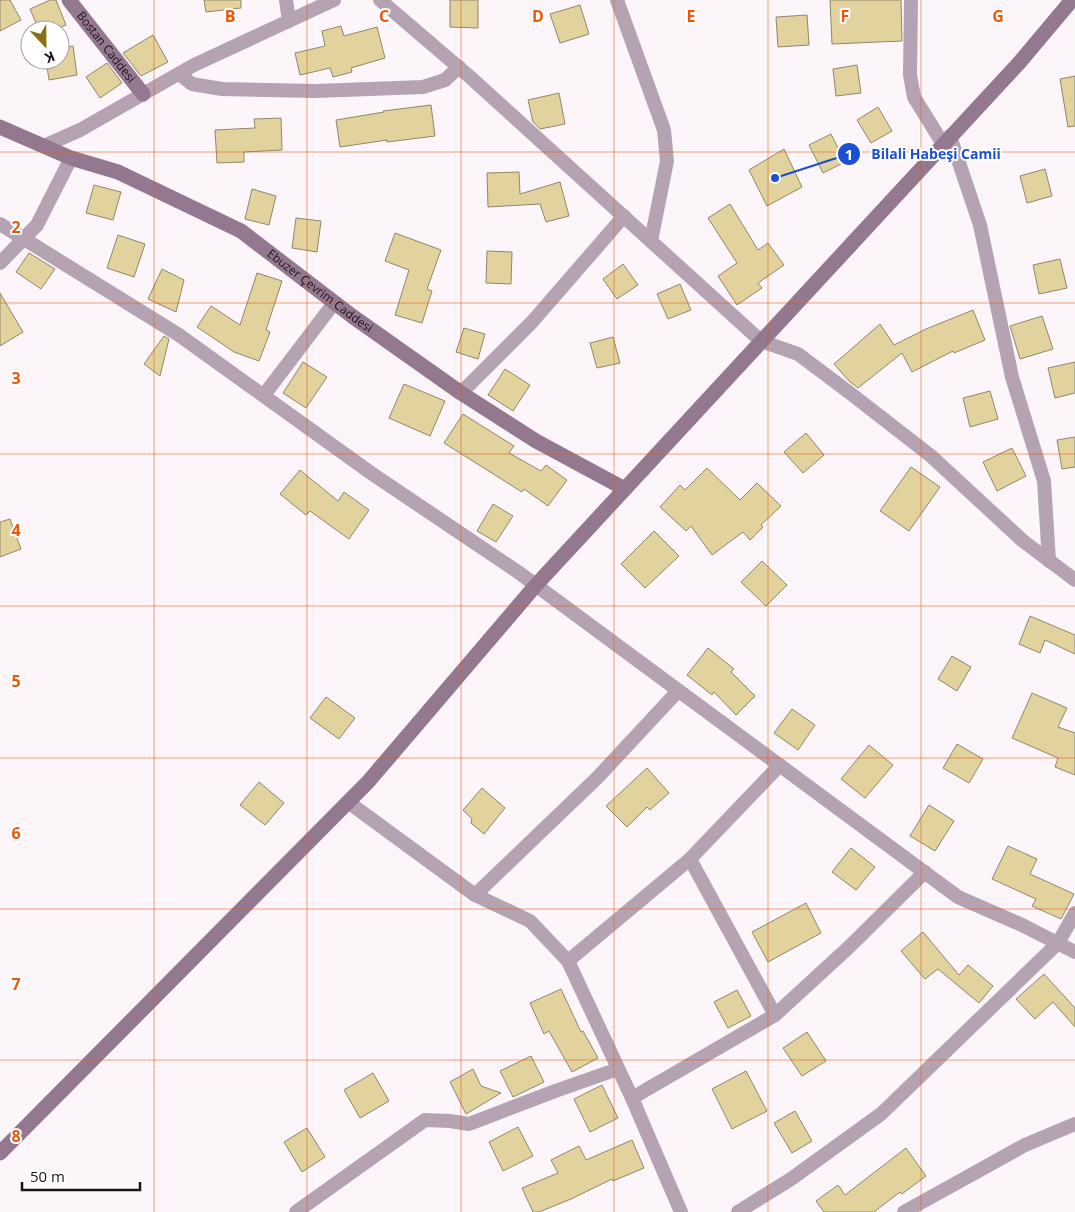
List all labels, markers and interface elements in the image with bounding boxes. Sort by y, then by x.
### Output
text: B [225,5,235,27]
text: C [379,5,389,27]
text: D [532,5,544,27]
text: E [687,5,696,27]
text: F [841,5,849,27]
text: G [992,5,1004,27]
street label: Bostan Caddesi [73,8,140,86]
north arrow [20,20,70,70]
text: K [42,47,58,68]
callout: Bilali Habeşi Camii [837,140,1011,169]
text: 1 [845,144,853,164]
text: Bilali Habeşi Camii [871,144,1001,163]
text: 2 [11,216,21,238]
street label: Ebuzer Çevrim Caddesi [264,245,376,336]
text: 3 [11,367,21,389]
text: 4 [11,519,21,541]
text: 5 [11,670,21,692]
text: 6 [11,822,21,844]
text: 7 [11,973,21,995]
text: 8 [11,1125,21,1147]
scale bar [22,1160,140,1192]
text: 50 m [30,1166,65,1186]

